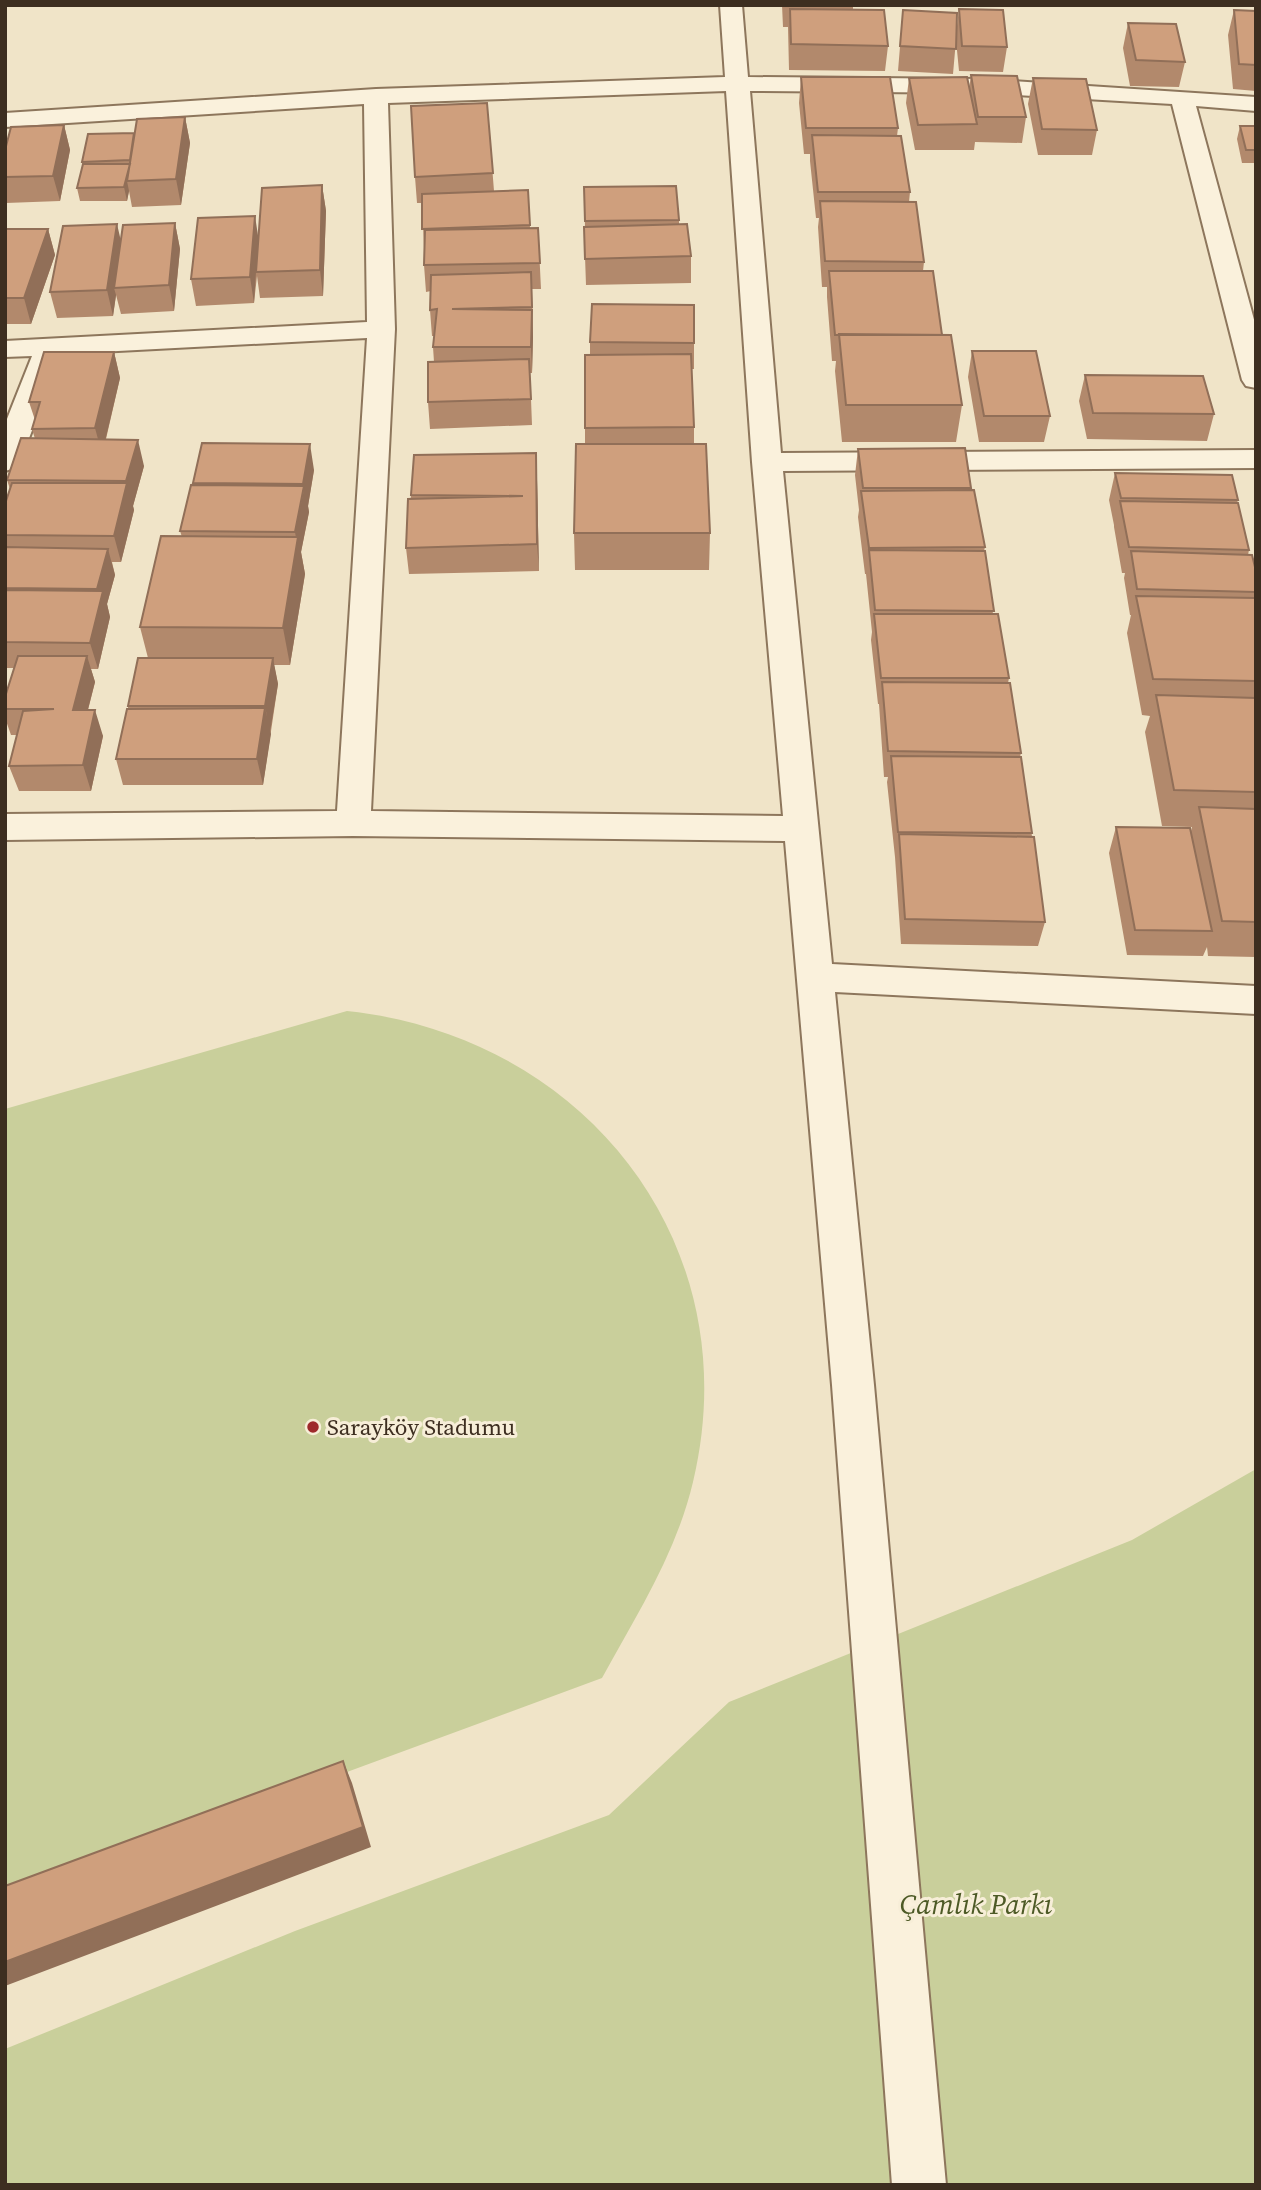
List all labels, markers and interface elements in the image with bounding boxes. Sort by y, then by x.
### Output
place label: Sarayköy Stadumu [327,1411,515,1443]
marker: Sarayköy Stadumu [305,1419,321,1435]
park label: Çamlık Parkı [900,1885,1053,1923]

